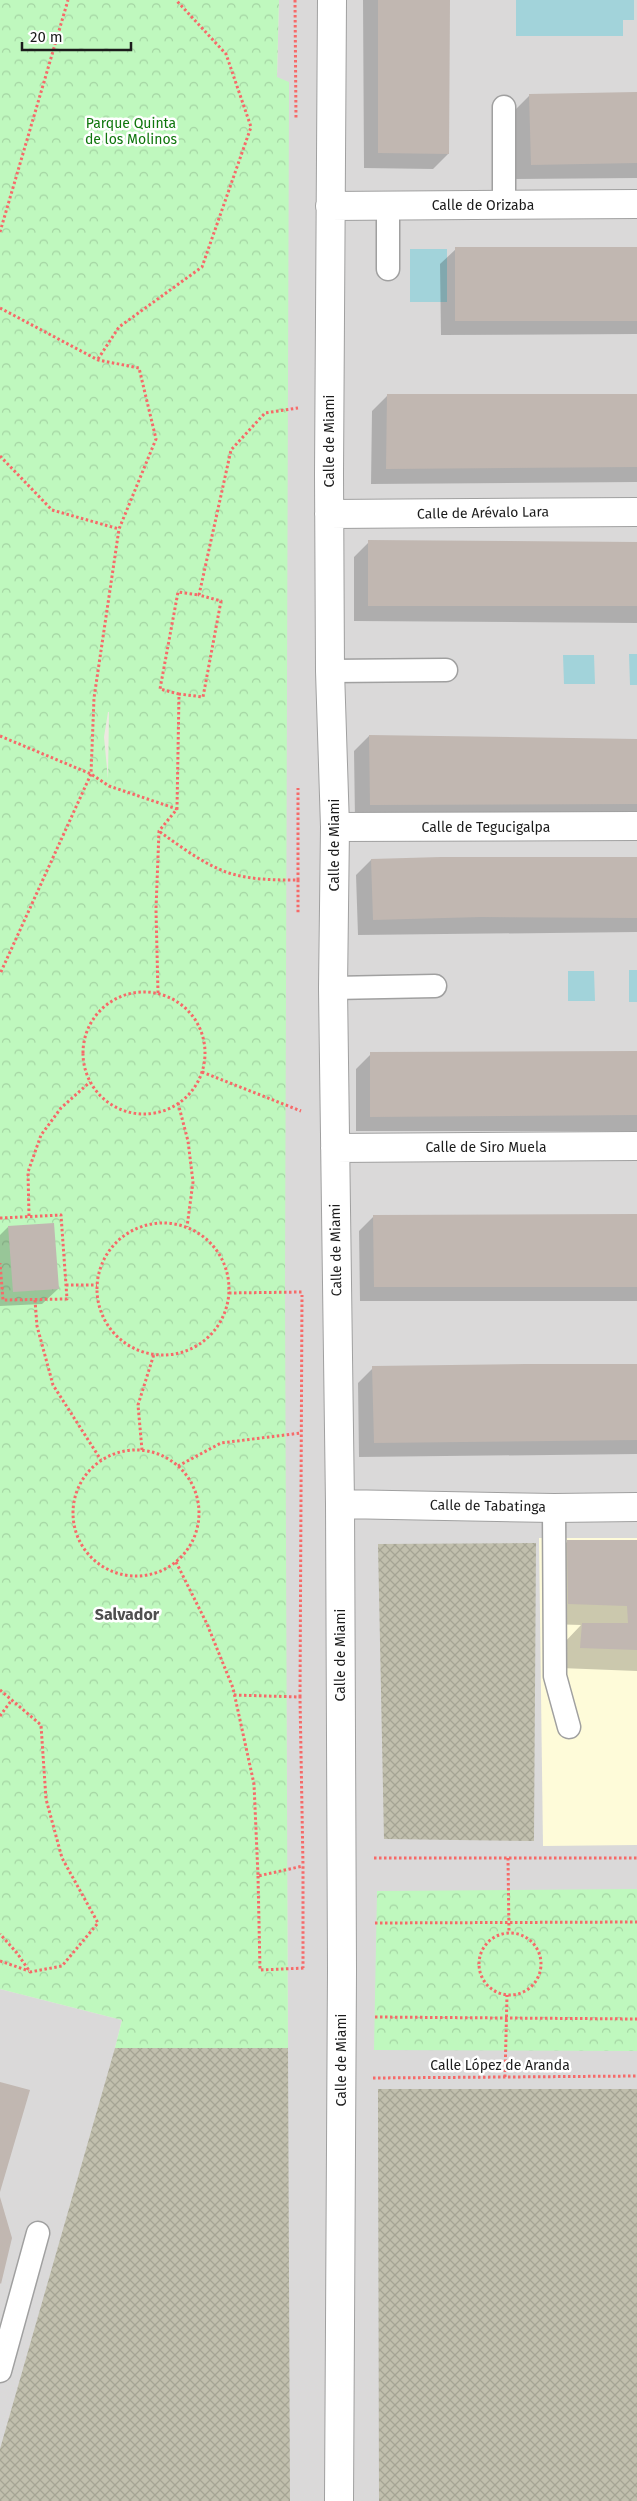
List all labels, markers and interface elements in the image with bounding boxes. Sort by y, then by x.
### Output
scale bar [22,20,131,52]
text: 20 m [30,28,63,46]
park label: Parque Quinta de los Molinos [85,115,178,148]
street label: Calle de Orizaba [432,197,534,214]
street label: Calle de Miami [321,395,338,487]
street label: Calle de Arévalo Lara [417,503,549,523]
street label: Calle de Miami [326,799,343,891]
street label: Calle de Tegucigalpa [422,819,550,836]
street label: Calle de Siro Muela [425,1139,547,1156]
street label: Calle de Miami [327,1203,345,1297]
street label: Calle de Tabatinga [430,1496,546,1516]
district label: Salvador [95,1605,160,1624]
street label: Calle de Miami [332,1609,349,1701]
street label: Calle de Miami [333,2014,350,2106]
street label: Calle López de Aranda [430,2057,570,2074]

